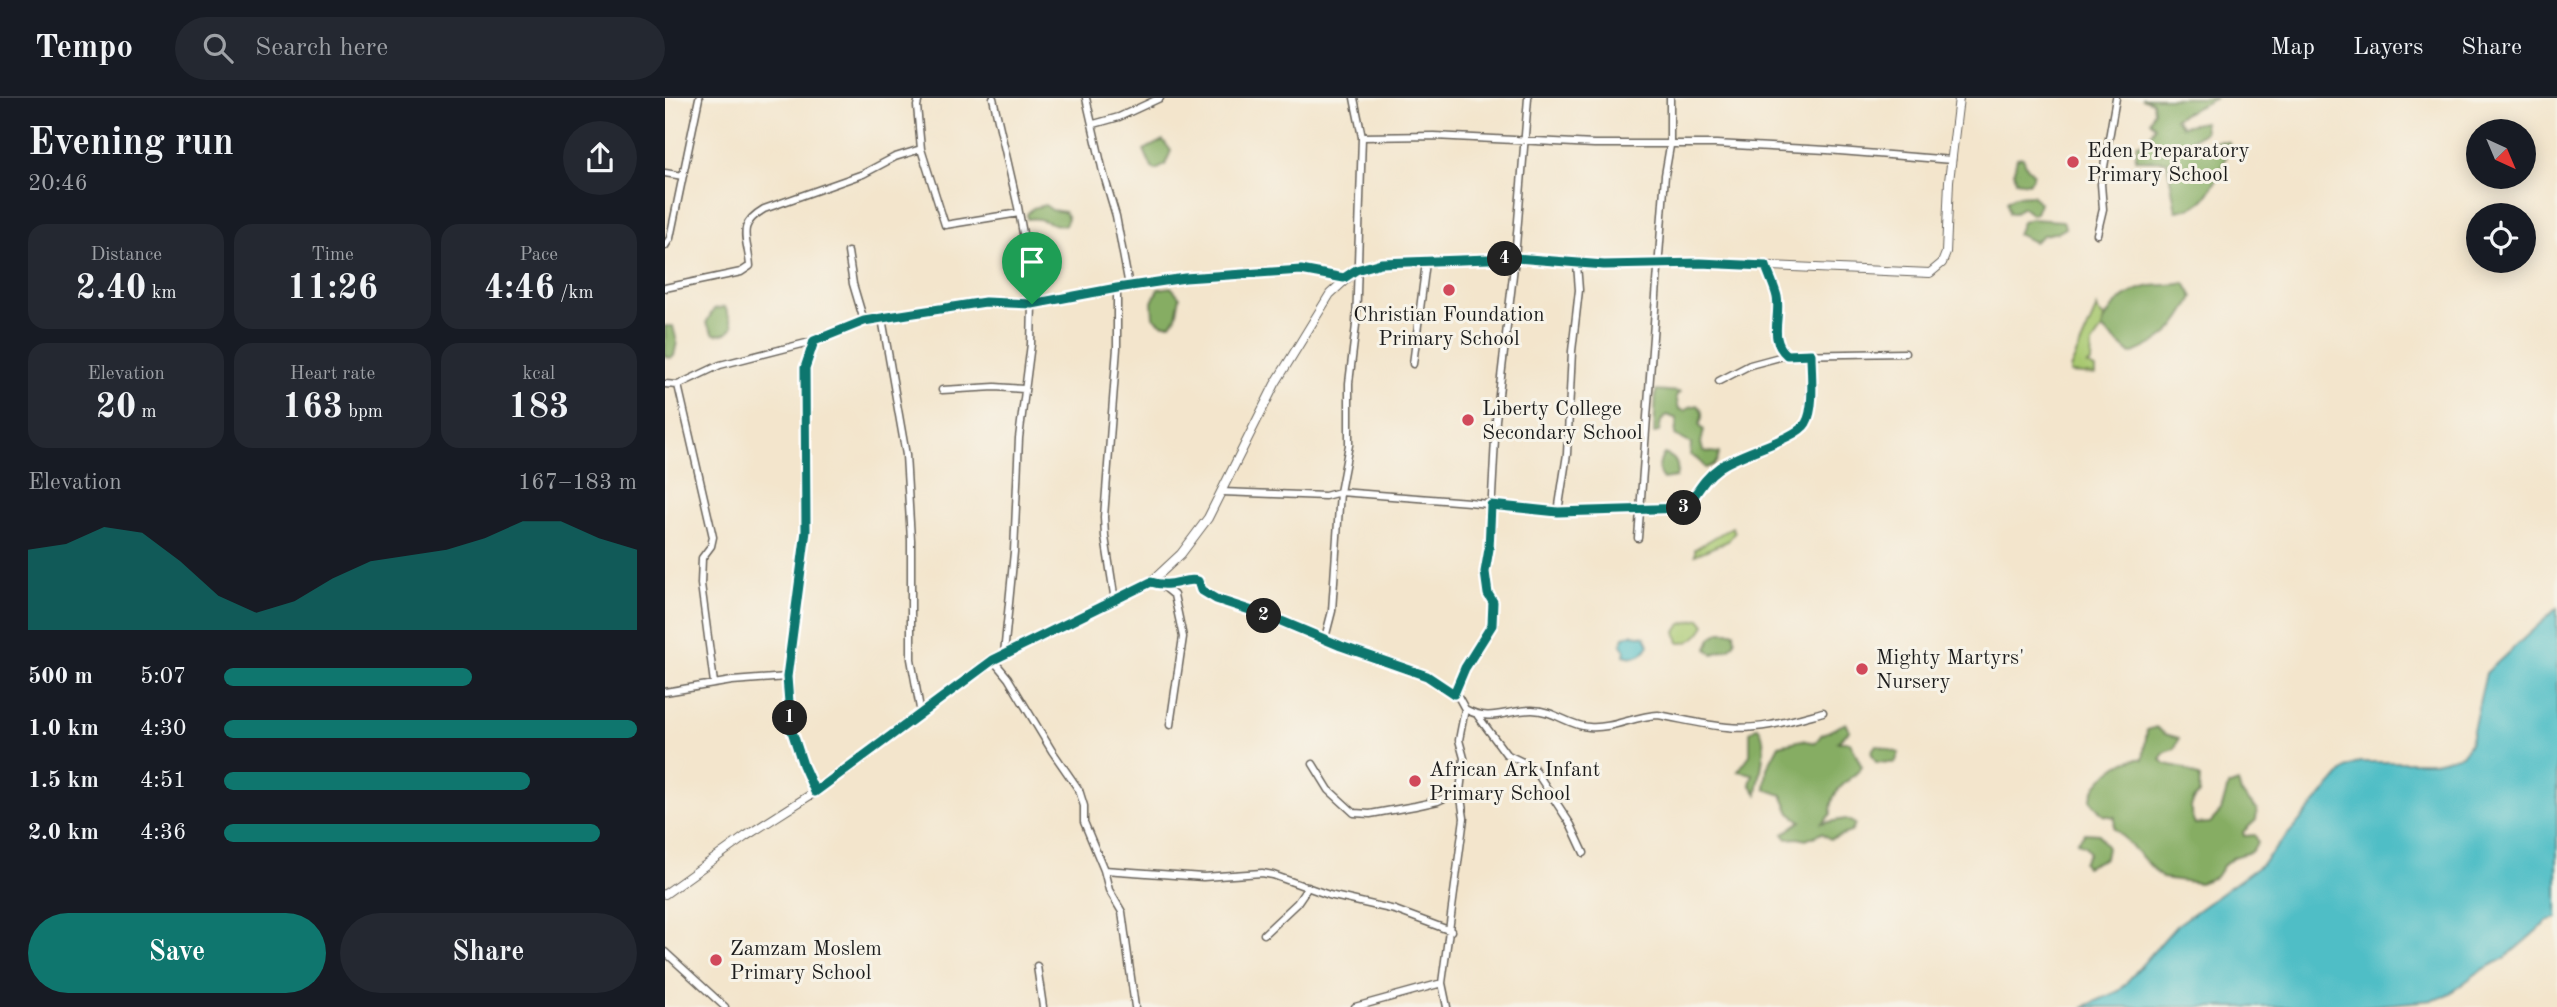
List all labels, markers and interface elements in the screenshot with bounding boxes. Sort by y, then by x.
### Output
search box [175,17,665,80]
icon: search [199,29,237,67]
text: Tempo [35,32,133,65]
text: Search here [255,35,388,61]
text: Map [2271,36,2315,60]
text: Layers [2353,36,2423,60]
text: Share [2461,36,2522,60]
north arrow [2466,119,2536,189]
map controls [2466,119,2536,273]
button: share [563,121,637,195]
text: Evening run [28,125,234,163]
place label: Eden Preparatory Primary School [2087,141,2250,186]
marker: Eden Preparatory Primary School [2065,154,2081,170]
text: 20:46 [28,172,88,195]
button: locate [2466,203,2536,273]
pin [1002,232,1062,304]
pin: 4 [1487,242,1523,276]
icon: arrive [1013,243,1051,281]
text: Distance [90,246,162,265]
text: Time [311,246,354,265]
text: Pace [520,246,558,265]
text: 4 [1499,249,1510,268]
text: 2.40 [76,271,146,306]
text: 11:26 [287,271,378,306]
text: 4:46 [484,271,555,306]
marker: Christian Foundation Primary School [1441,282,1457,298]
text: km [146,284,177,303]
text: /km [555,284,594,303]
place label: Christian Foundation Primary School [1353,305,1545,350]
text: Elevation [88,365,165,384]
text: Heart rate [290,365,375,384]
text: kcal [522,365,555,384]
text: 20 [96,390,136,425]
text: 163 [282,390,343,425]
text: 183 [508,390,569,425]
place label: Liberty College Secondary School [1482,399,1643,444]
text: m [136,403,157,422]
text: bpm [343,403,383,422]
marker: Liberty College Secondary School [1460,412,1476,428]
text: Elevation [28,471,122,494]
text: 167–183 m [518,471,637,494]
pin: 3 [1667,490,1701,526]
text: 3 [1678,498,1689,517]
pin: 2 [1247,598,1281,634]
text: 2 [1258,606,1269,625]
place label: Mighty Martyrs' Nursery [1876,648,2024,693]
marker: Mighty Martyrs' Nursery [1854,661,1870,677]
text: 500 m [28,665,93,688]
text: 5:07 [140,665,186,688]
pin: 1 [773,700,807,736]
text: 1 [784,708,795,727]
text: 1.0 km [28,717,99,740]
text: 4:30 [140,717,186,740]
place label: African Ark Infant Primary School [1429,760,1600,805]
text: 1.5 km [28,769,99,792]
text: 4:51 [140,769,186,792]
marker: African Ark Infant Primary School [1407,773,1423,789]
text: 2.0 km [28,821,99,844]
text: 4:36 [140,821,186,844]
button: Save [28,913,326,993]
button: Share [340,913,637,993]
place label: Zamzam Moslem Primary School [730,939,882,984]
marker: Zamzam Moslem Primary School [708,952,724,968]

